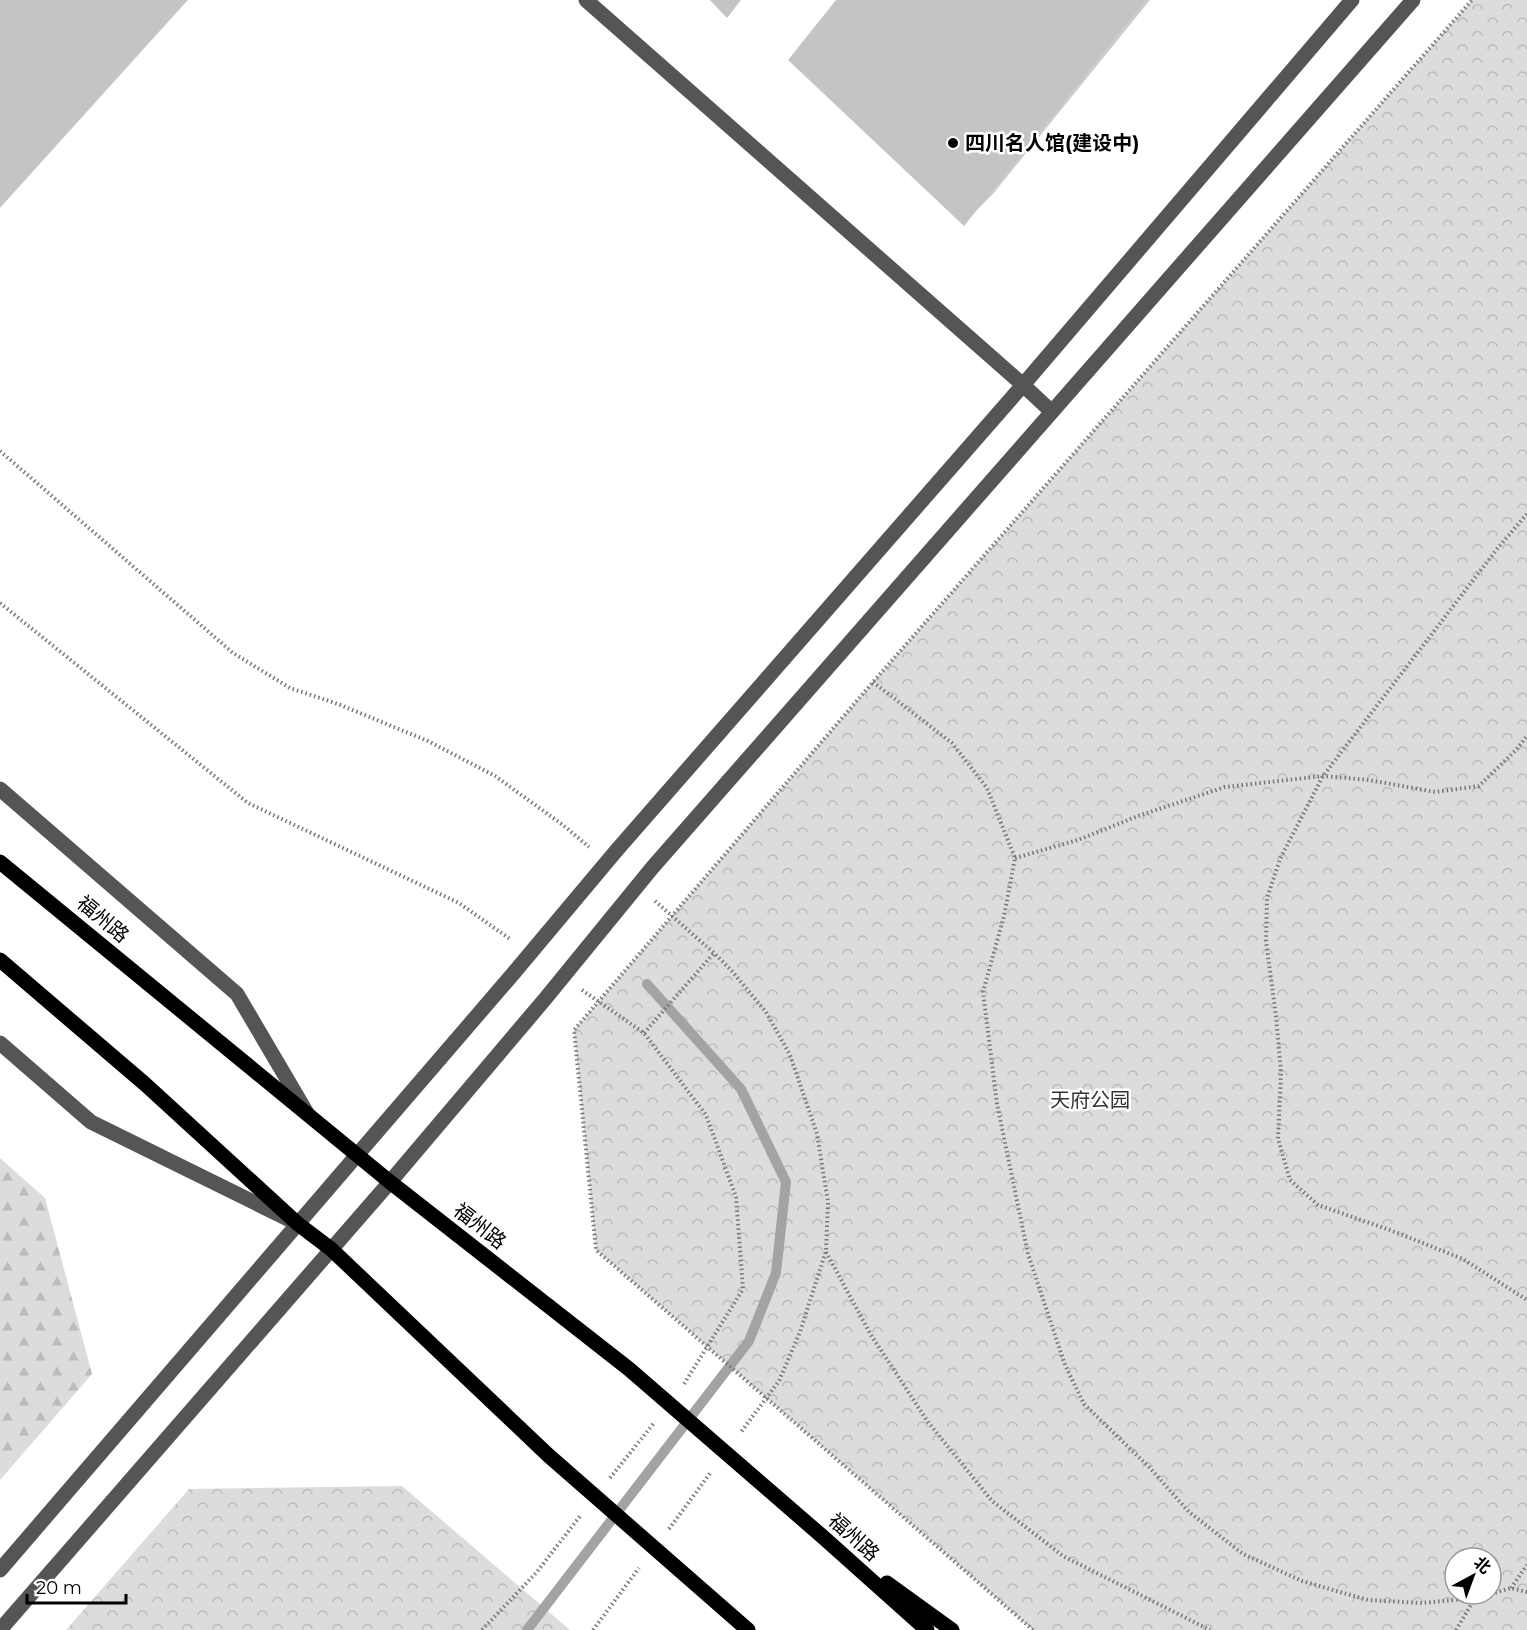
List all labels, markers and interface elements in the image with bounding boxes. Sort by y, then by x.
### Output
place label: 四川名人馆(建设中) [965,131,1139,155]
marker: 四川名人馆(建设中) [946,136,960,150]
street label: 福州路 [72,891,134,947]
park label: 天府公园 [1050,1088,1130,1112]
street label: 福州路 [449,1198,511,1254]
street label: 福州路 [824,1508,884,1566]
north arrow [1443,1546,1503,1606]
text: 北 [1470,1553,1495,1577]
scale bar [27,1567,126,1605]
text: 20 m [36,1577,82,1599]

